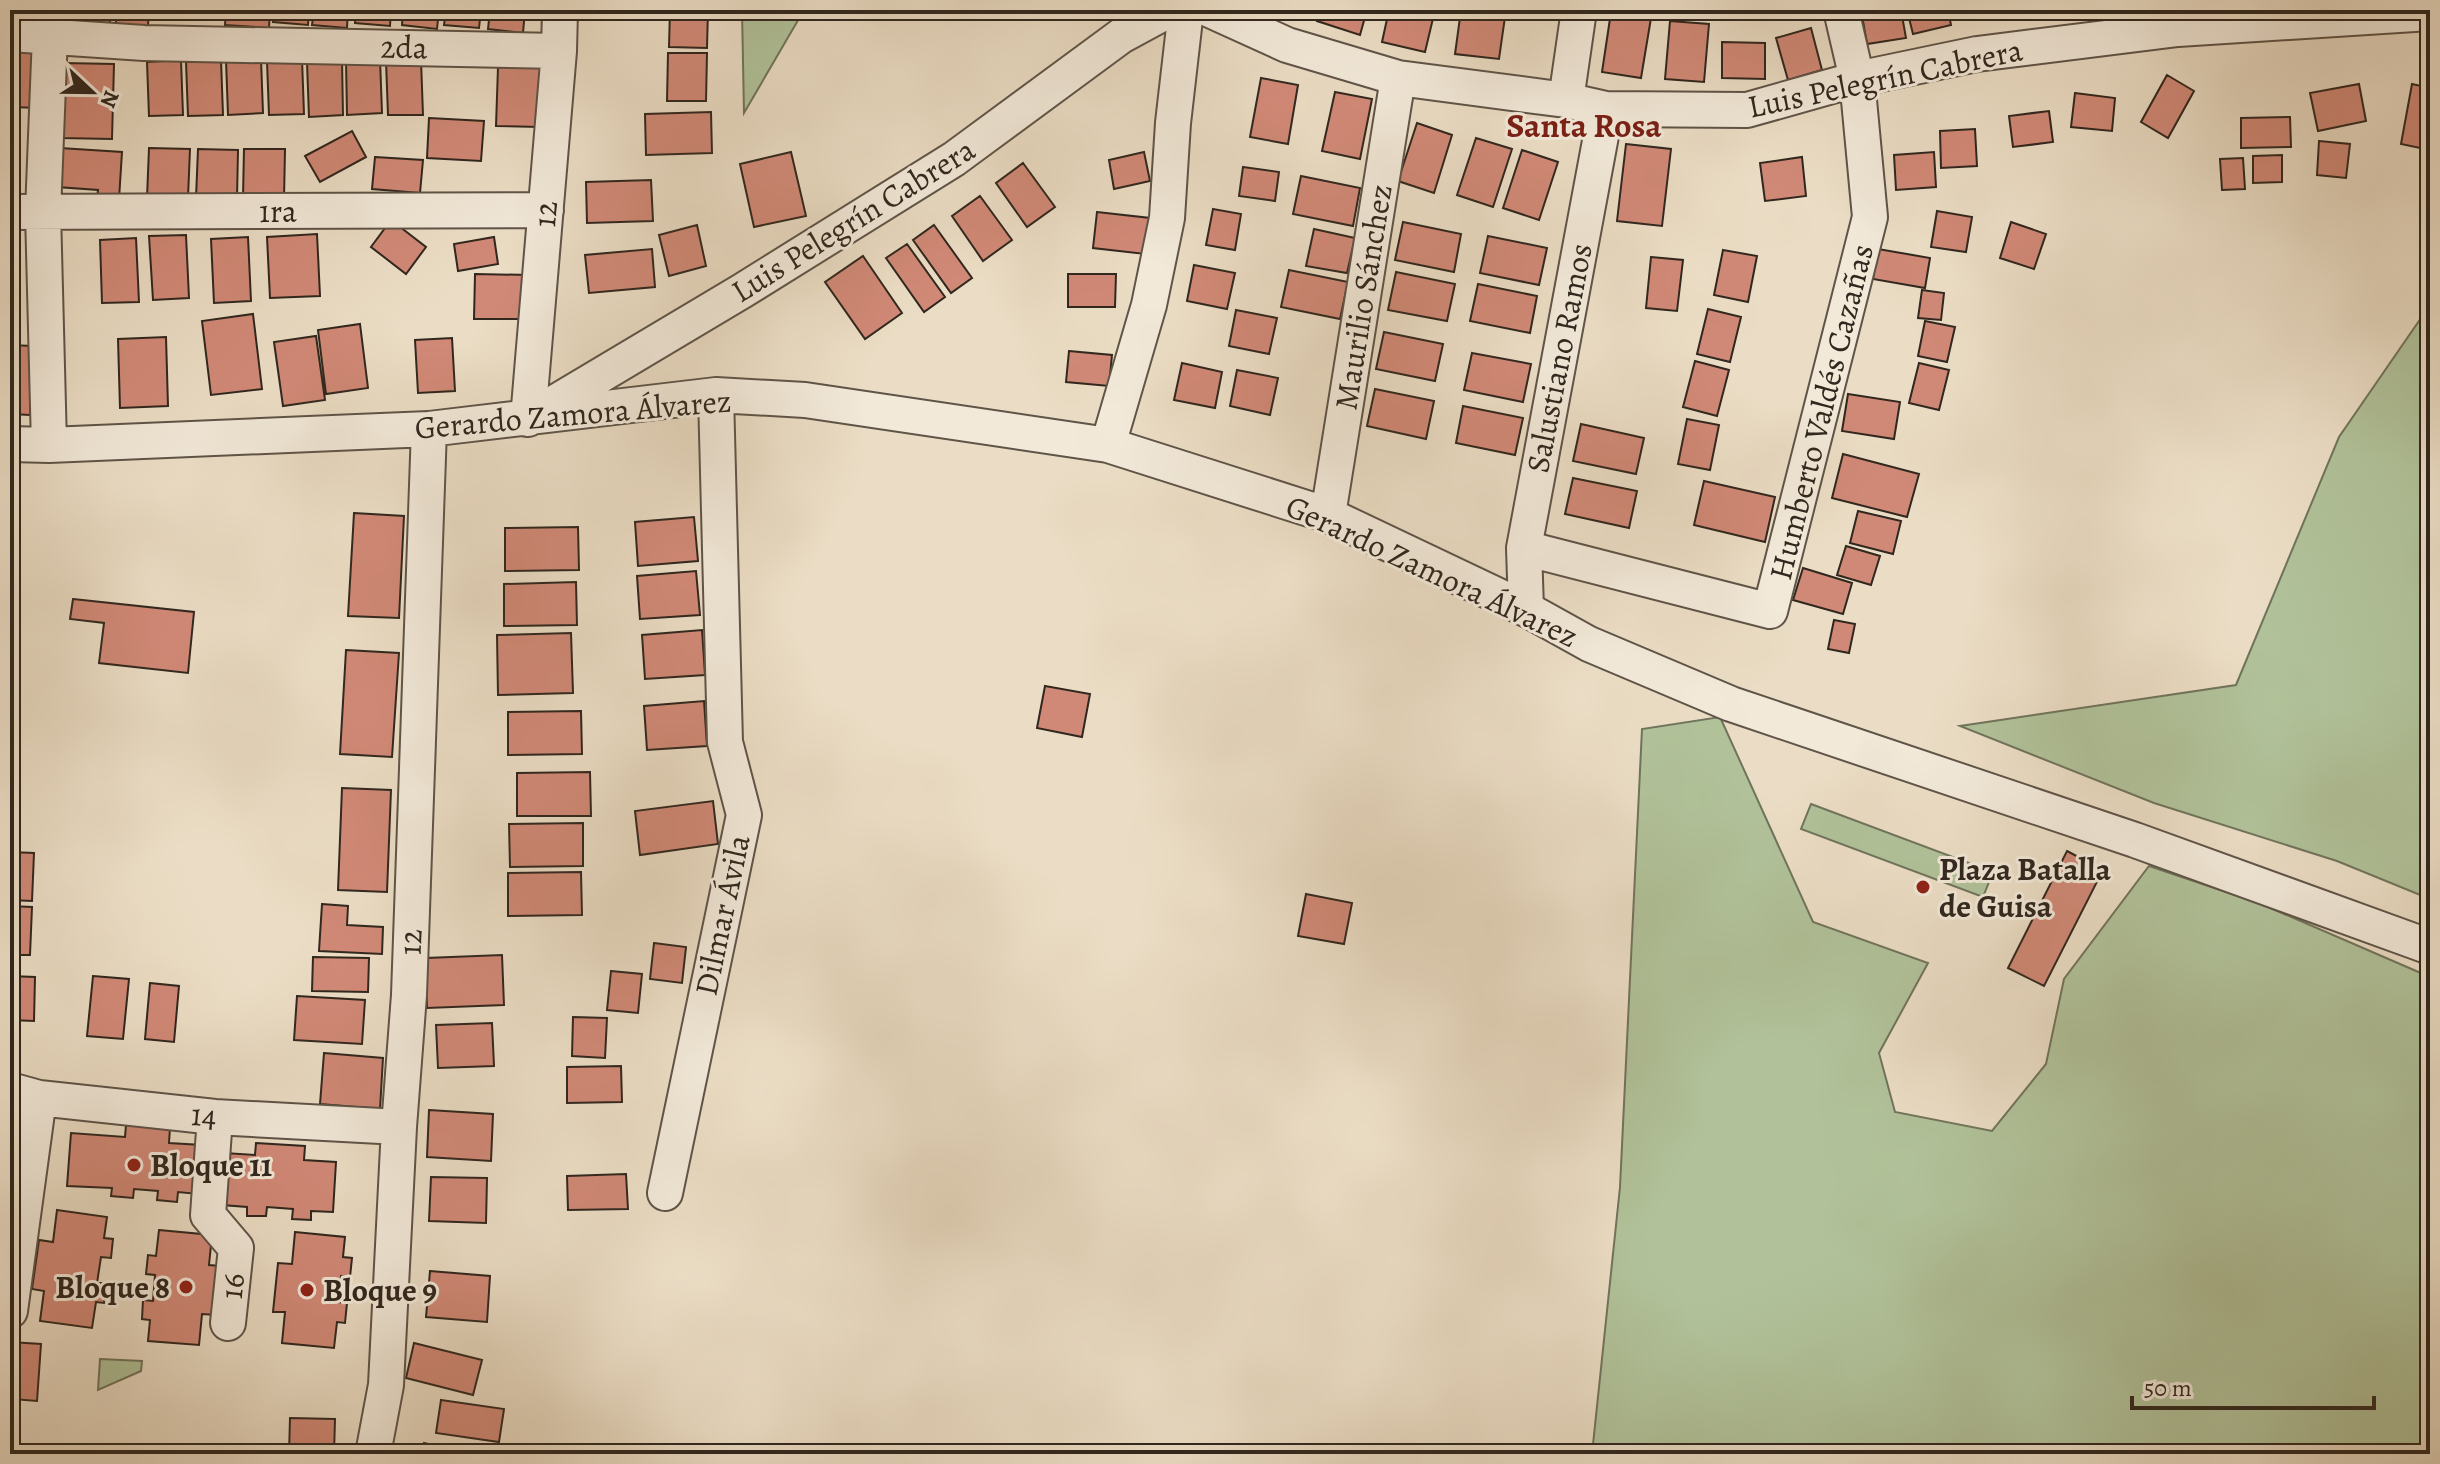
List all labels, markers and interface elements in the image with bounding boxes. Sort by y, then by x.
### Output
street label: 2da [380,25,428,69]
street label: Luis Pelegrín Cabrera [1744,27,2026,129]
north arrow [52,52,132,132]
text: N [93,86,127,112]
district label: Santa Rosa [1506,102,1662,149]
street label: Luis Pelegrín Cabrera [723,127,983,313]
street label: Maurilio Sánchez [1323,181,1403,413]
street label: 1ra [259,189,297,233]
street label: 12 [522,199,568,229]
street label: Salustiano Ramos [1515,240,1603,476]
street label: Humberto Valdés Cazañas [1758,240,1884,584]
street label: Gerardo Zamora Álvarez [413,378,733,450]
street label: Gerardo Zamora Álvarez [1279,484,1585,658]
street label: Dilmar Ávila [683,830,761,1000]
place label: Plaza Batalla de Guisa [1939,847,2111,928]
marker: Plaza Batalla de Guisa [1914,878,1932,896]
street label: 12 [388,928,432,956]
street label: 14 [189,1092,219,1138]
place label: Bloque 11 [150,1143,272,1187]
marker: Bloque 11 [125,1156,143,1174]
place label: Bloque 8 [55,1265,170,1309]
place label: Bloque 9 [323,1268,437,1312]
street label: 16 [209,1271,255,1301]
marker: Bloque 8 [177,1278,195,1296]
marker: Bloque 9 [298,1281,316,1299]
scale bar [2132,1360,2374,1410]
text: 50 m [2144,1372,2192,1404]

